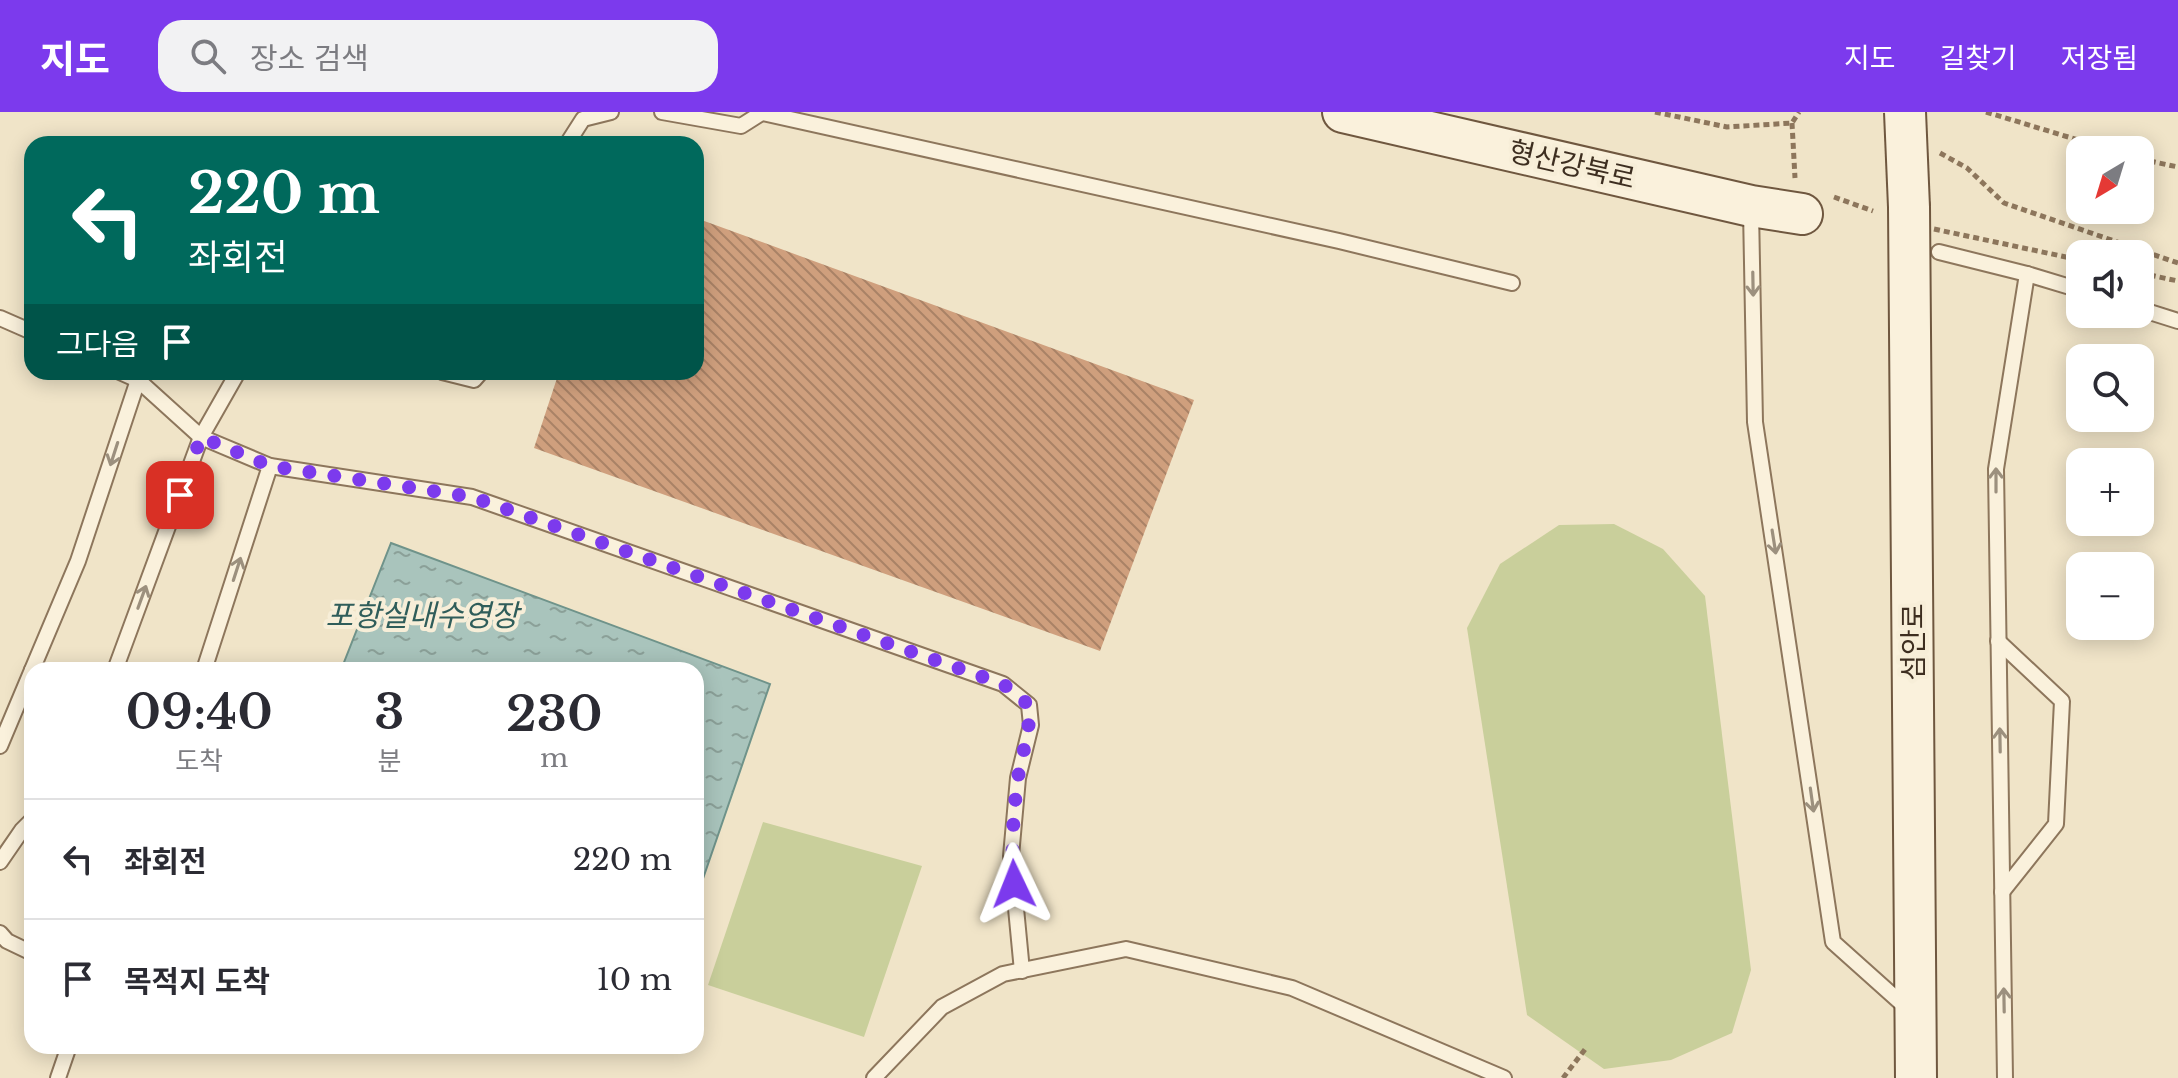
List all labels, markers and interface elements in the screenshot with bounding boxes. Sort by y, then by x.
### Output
search box [158,20,718,92]
icon: search [186,34,230,78]
text: 지도 [40,36,110,83]
text: 장소 검색 [250,40,369,77]
text: 지도 [1844,41,1895,76]
text: 길찾기 [1939,41,2017,76]
text: 저장됨 [2061,41,2138,76]
street label: 형산강북로 [1505,133,1639,197]
north arrow [2066,136,2154,224]
map controls [2066,136,2154,640]
text: 220 m [188,159,380,228]
icon: left [56,168,160,272]
text: 좌회전 [188,235,287,280]
button: sound [2066,240,2154,328]
one-way arrow [1745,270,1760,297]
icon: arrive [155,320,199,364]
text: 그다음 [56,326,139,363]
button: search [2066,344,2154,432]
one-way arrow [105,442,120,467]
button: + [2066,448,2154,536]
pin [146,461,214,529]
one-way arrow [1988,467,2004,494]
icon: arrive [158,473,202,517]
one-way arrow [1767,529,1782,555]
button: − [2066,552,2154,640]
one-way arrow [230,557,245,582]
one-way arrow [136,585,150,610]
water label: 포항실내수영장 [325,597,523,634]
street label: 섬안로 [1896,603,1931,681]
text: 09:40 [125,682,273,742]
text: 3 [374,682,405,742]
text: 230 [506,684,603,744]
one-way arrow [1992,727,2008,754]
text: m [540,742,568,774]
text: 도착 [175,745,223,777]
text: 분 [377,745,401,777]
one-way arrow [1805,786,1820,812]
icon: left [56,837,100,881]
text: 220 m [573,841,672,878]
position arrow [972,842,1056,926]
text: 좌회전 [124,843,207,880]
icon: arrive [56,957,100,1001]
text: 10 m [596,961,672,998]
text: 목적지 도착 [124,963,270,1000]
one-way arrow [1996,987,2012,1014]

